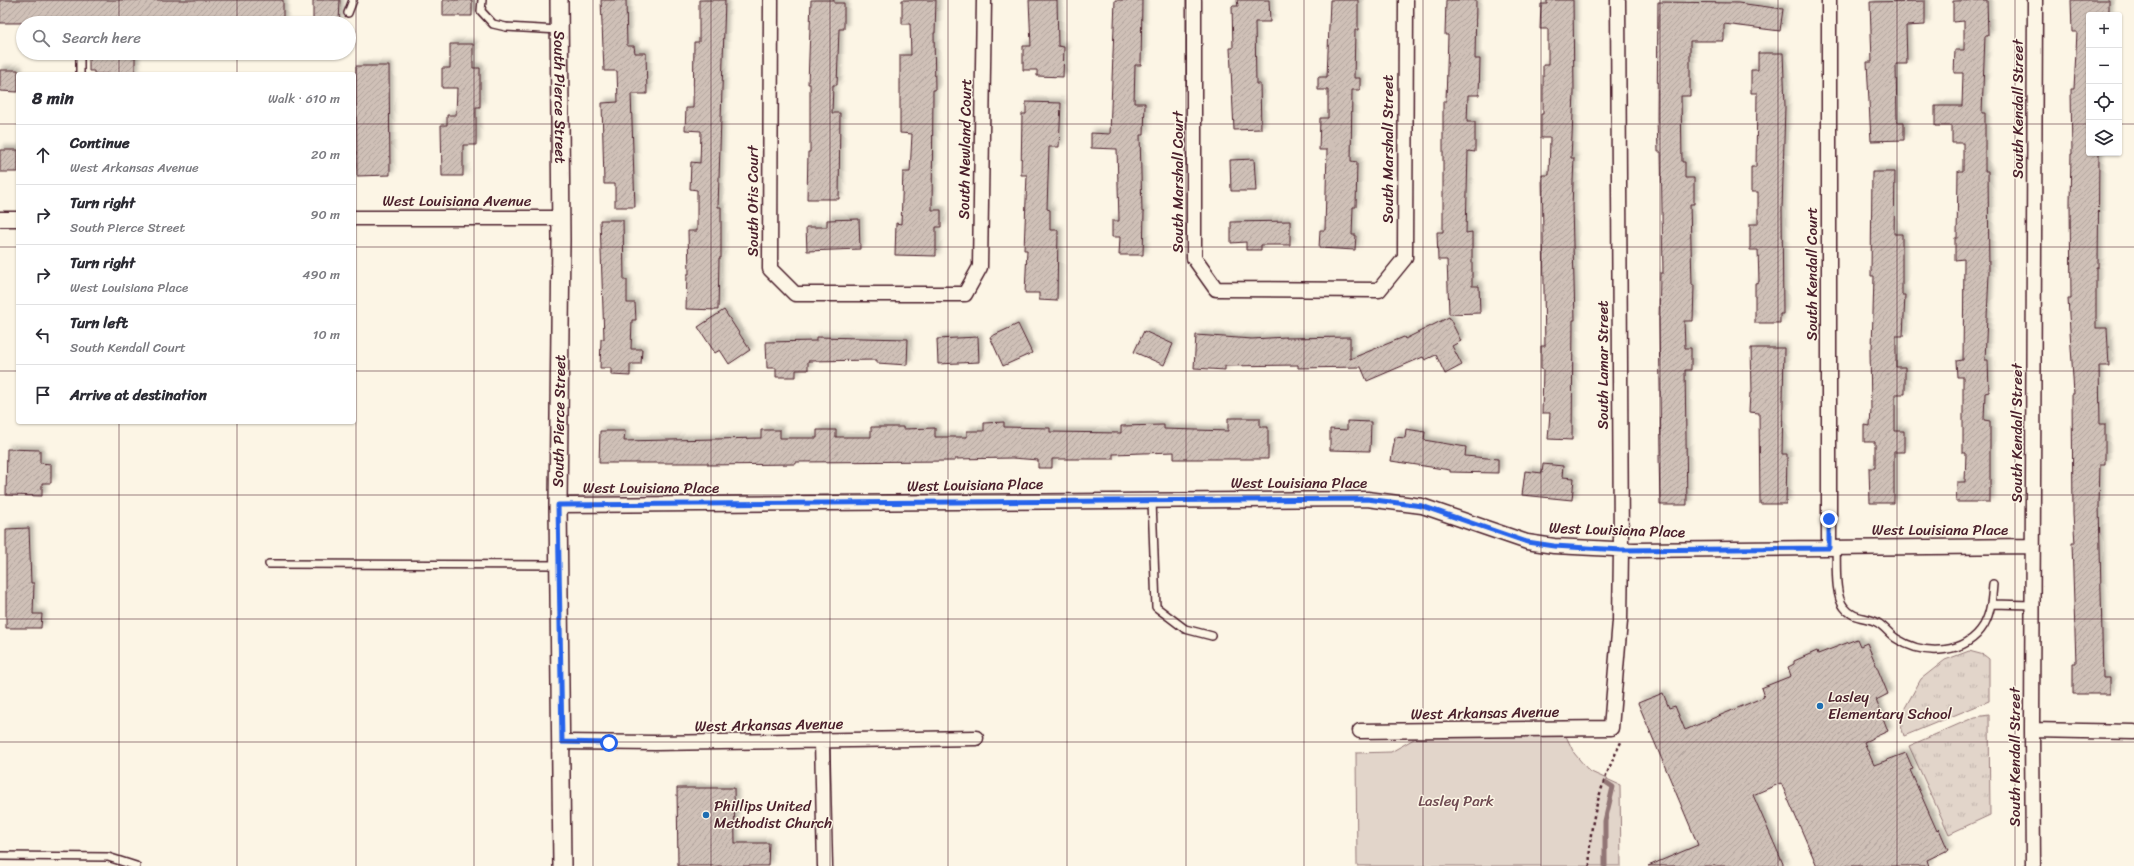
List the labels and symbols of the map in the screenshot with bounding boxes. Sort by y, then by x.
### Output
street label: South Pierce Street [546,30,573,164]
street label: South Kendall Street [2005,38,2031,179]
street label: South Marshall Street [1375,74,1401,223]
street label: South Newland Court [951,78,979,220]
street label: South Marshall Court [1165,110,1191,253]
street label: South Otis Court [740,144,766,257]
street label: West Louisiana Avenue [382,188,532,214]
street label: South Kendall Court [1799,207,1825,341]
street label: South Lamar Street [1590,300,1616,430]
street label: South Pierce Street [545,354,573,488]
street label: South Kendall Street [2004,362,2030,503]
street label: West Louisiana Place [1231,470,1367,496]
street label: West Louisiana Place [907,471,1043,499]
street label: West Louisiana Place [583,475,719,501]
route end [1820,510,1838,528]
street label: West Louisiana Place [1548,515,1686,545]
street label: West Louisiana Place [1872,517,2008,543]
place label: Lasley Elementary School [1828,684,1953,727]
street label: South Kendall Street [2002,686,2028,827]
street label: West Arkansas Avenue [1410,699,1560,727]
marker: Lasley Elementary School [1815,701,1825,711]
street label: West Arkansas Avenue [694,711,844,739]
route start [600,734,618,752]
park label: Lasley Park [1418,788,1494,814]
place label: Phillips United Methodist Church [714,793,832,836]
marker: Phillips United Methodist Church [701,810,711,820]

